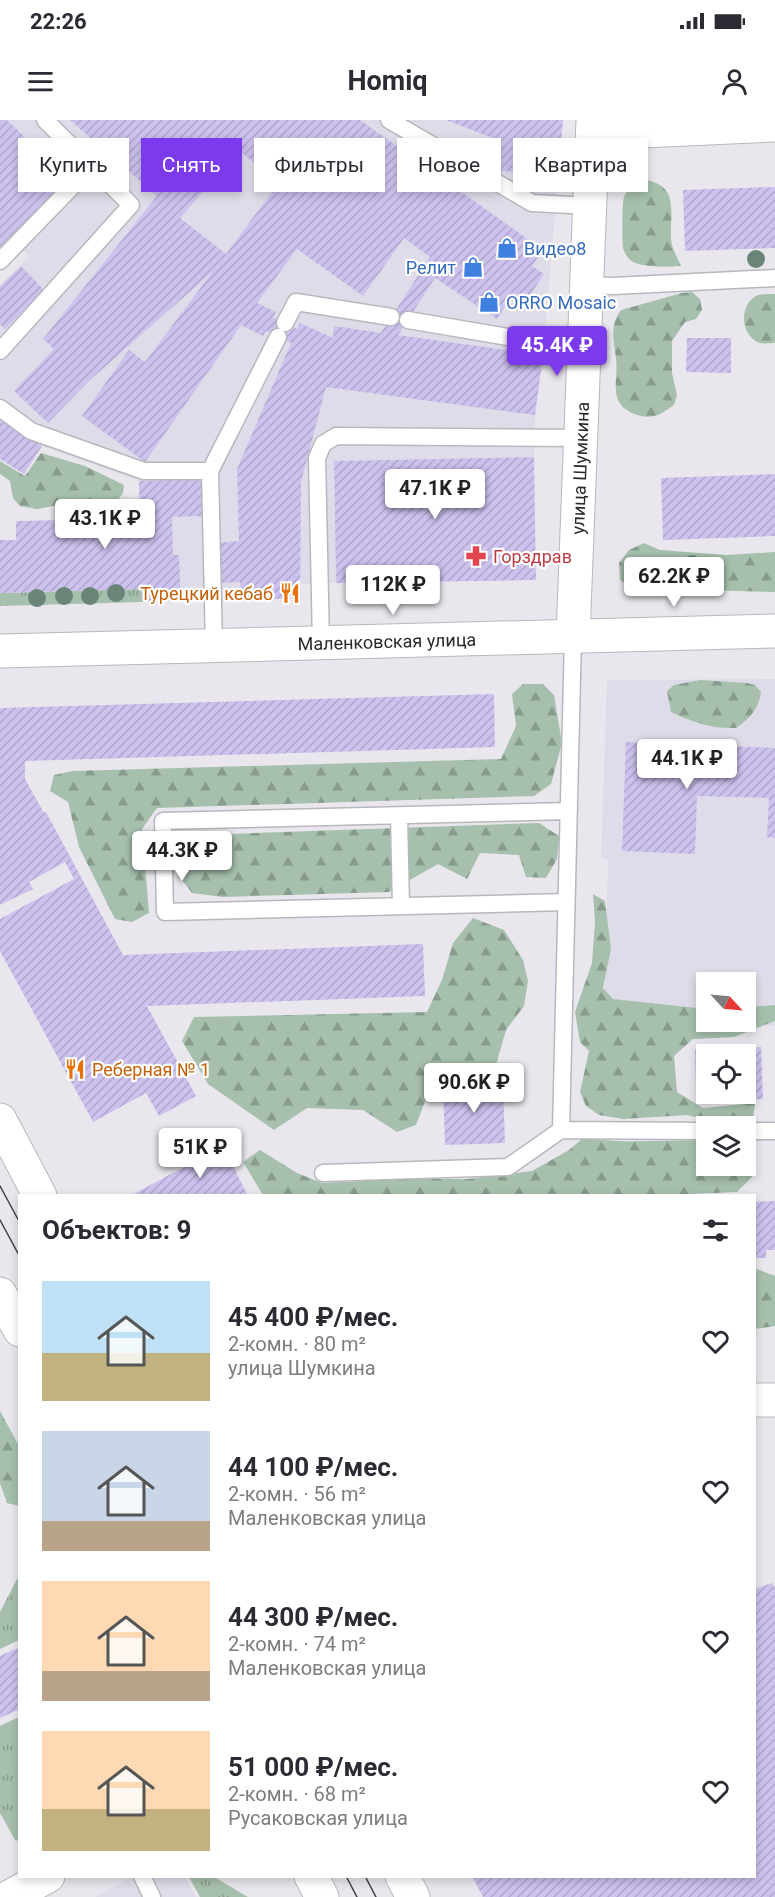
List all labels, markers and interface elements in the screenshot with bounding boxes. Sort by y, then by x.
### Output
text: 22:26 [30,9,87,34]
icon: menu [24,65,57,98]
text: Homiq [347,65,428,97]
icon: person [718,65,751,98]
chip: Купить [18,138,129,192]
chip: Снять [141,138,242,192]
chip: Фильтры [254,138,385,192]
chip: Новое [397,138,501,192]
chip: Квартира [513,138,648,192]
shop icon: Видео8 [495,236,519,260]
place label: Видео8 [524,238,586,259]
shop icon: Релит [461,255,485,279]
place label: Релит [406,257,456,278]
shop icon: ORRO Mosaic [477,290,501,314]
place label: ORRO Mosaic [506,292,616,313]
pin: 45.4K ₽ [502,326,612,377]
text: 45.4K ₽ [521,333,593,357]
street label: улица Шумкина [566,401,593,535]
pin: 47.1K ₽ [380,469,490,520]
text: 47.1K ₽ [399,476,471,500]
pin: 43.1K ₽ [50,499,160,550]
text: 43.1K ₽ [69,506,141,530]
pharmacy icon: Горздрав [464,544,488,568]
place label: Горздрав [493,546,572,567]
pin: 62.2K ₽ [619,557,729,608]
text: 62.2K ₽ [638,564,710,588]
pin: 112K ₽ [344,565,442,616]
text: 112K ₽ [360,572,426,596]
restaurant icon: Турецкий кебаб [278,581,302,605]
place label: Турецкий кебаб [140,583,273,604]
street label: Маленковская улица [297,628,476,654]
pin: 44.1K ₽ [632,739,742,790]
text: 44.1K ₽ [651,746,723,770]
pin: 44.3K ₽ [127,831,237,882]
text: 44.3K ₽ [146,838,218,862]
north arrow [696,972,756,1032]
map controls [696,972,756,1176]
button: locate [696,1044,756,1104]
restaurant icon: Реберная № 1 [63,1057,87,1081]
place label: Реберная № 1 [92,1059,210,1080]
pin: 90.6K ₽ [419,1063,529,1114]
text: 90.6K ₽ [438,1070,510,1094]
button: layers [696,1116,756,1176]
pin: 51K ₽ [158,1128,242,1179]
text: 51K ₽ [173,1135,227,1159]
icon: filters [699,1214,732,1247]
text: Объектов: 9 [42,1215,191,1245]
text: 45 400 ₽/мес. [228,1302,398,1332]
icon: home [90,1305,162,1377]
icon: heart [699,1325,732,1358]
text: 2-комн. · 80 m² [228,1332,366,1356]
text: улица Шумкина [228,1356,376,1380]
text: 44 100 ₽/мес. [228,1452,398,1482]
icon: home [90,1455,162,1527]
icon: heart [699,1475,732,1508]
text: 2-комн. · 56 m² [228,1482,366,1506]
text: Маленковская улица [228,1506,427,1530]
text: 44 300 ₽/мес. [228,1602,398,1632]
icon: home [90,1605,162,1677]
icon: heart [699,1625,732,1658]
text: 2-комн. · 74 m² [228,1632,366,1656]
text: Маленковская улица [228,1656,427,1680]
text: 51 000 ₽/мес. [228,1752,398,1782]
icon: home [90,1755,162,1827]
icon: heart [699,1775,732,1808]
text: 2-комн. · 68 m² [228,1782,366,1806]
text: Русаковская улица [228,1806,408,1830]

